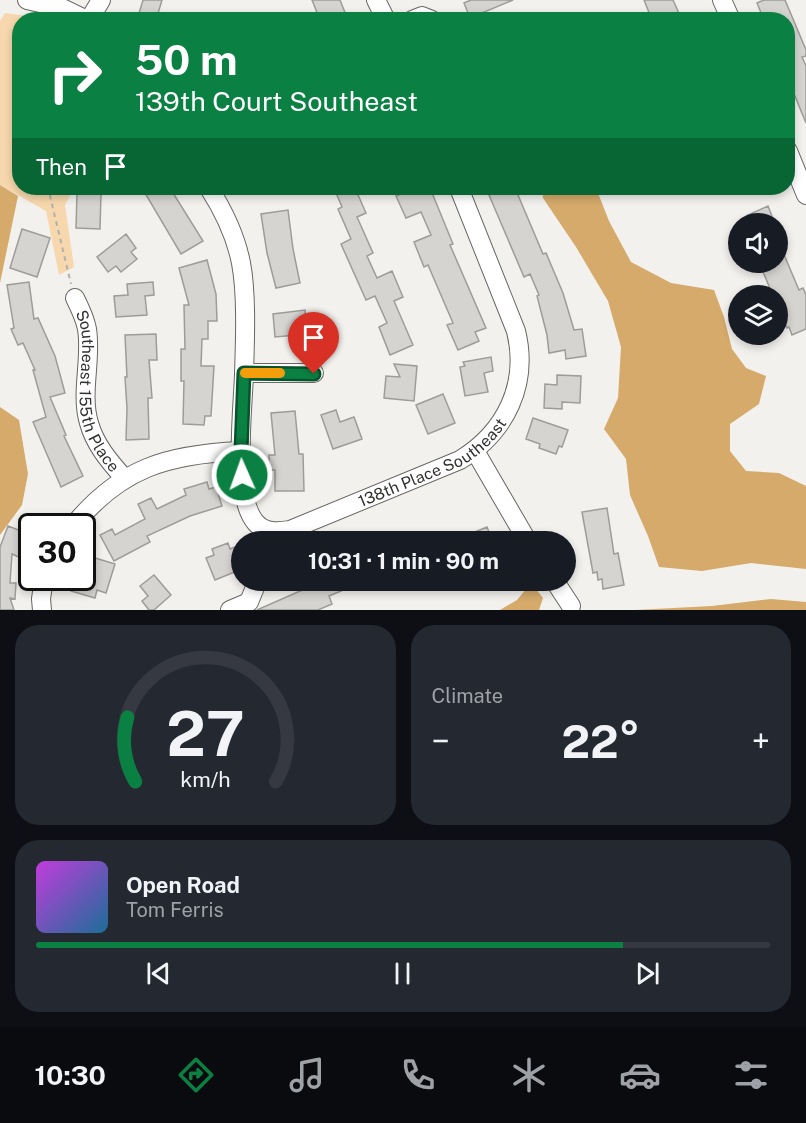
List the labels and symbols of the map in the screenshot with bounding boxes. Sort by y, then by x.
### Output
street label: Southeast 155th Place [72,307,123,476]
pin [288,312,339,374]
street label: 138th Place Southeast [355,415,510,511]
position arrow [210,443,274,507]
speed limit sign: 30 [18,513,96,591]

